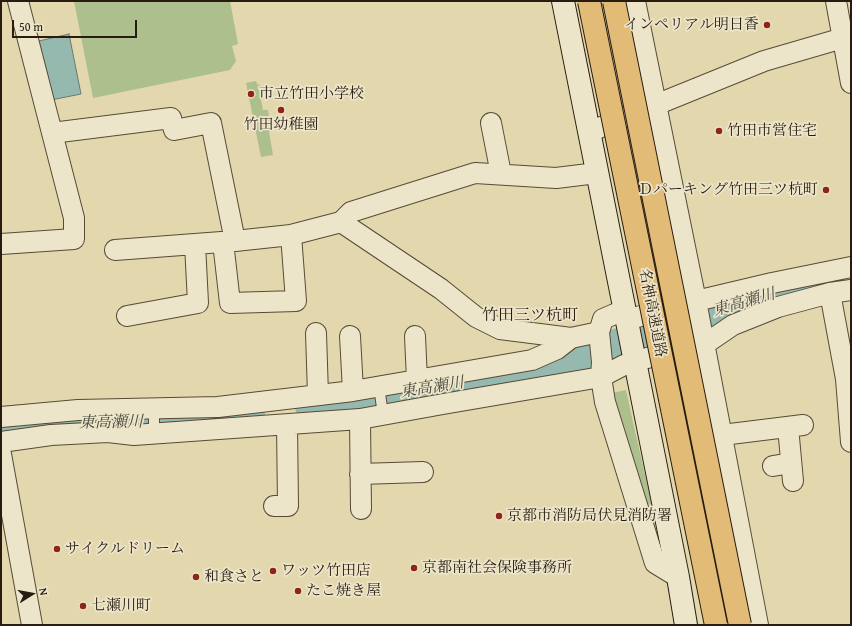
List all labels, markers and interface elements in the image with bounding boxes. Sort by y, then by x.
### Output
scale bar [14,12,139,38]
place label: インペリアル明日香 [624,16,759,34]
text: 50 m [19,18,43,35]
marker: インペリアル明日香 [762,20,772,30]
place label: 市立竹田小学校 [259,85,364,103]
marker: 市立竹田小学校 [246,89,256,99]
marker: 竹田幼稚園 [276,105,286,115]
place label: 竹田幼稚園 [244,116,318,134]
place label: 竹田市営住宅 [727,122,817,140]
marker: 竹田市営住宅 [714,126,724,136]
place label: Ｄパーキング竹田三ツ杭町 [638,181,818,199]
marker: Ｄパーキング竹田三ツ杭町 [821,185,831,195]
street label: 名神高速道路 [635,267,669,359]
water label: 東高瀬川 [711,285,777,321]
district label: 竹田三ツ杭町 [482,306,578,326]
water label: 東高瀬川 [399,374,465,402]
water label: 東高瀬川 [79,413,143,433]
place label: 京都市消防局伏見消防署 [507,507,672,525]
marker: 京都市消防局伏見消防署 [494,511,504,521]
place label: サイクルドリーム [65,540,185,558]
marker: サイクルドリーム [52,544,62,554]
place label: 京都南社会保険事務所 [422,559,572,577]
place label: ワッツ竹田店 [281,562,371,580]
marker: 京都南社会保険事務所 [409,563,419,573]
marker: ワッツ竹田店 [268,566,278,576]
place label: 和食さと [204,568,264,586]
marker: 和食さと [191,572,201,582]
north arrow [12,574,52,614]
place label: たこ焼き屋 [306,582,381,600]
marker: たこ焼き屋 [293,586,303,596]
text: N [35,587,52,597]
place label: 七瀬川町 [91,597,151,615]
marker: 七瀬川町 [78,601,88,611]

